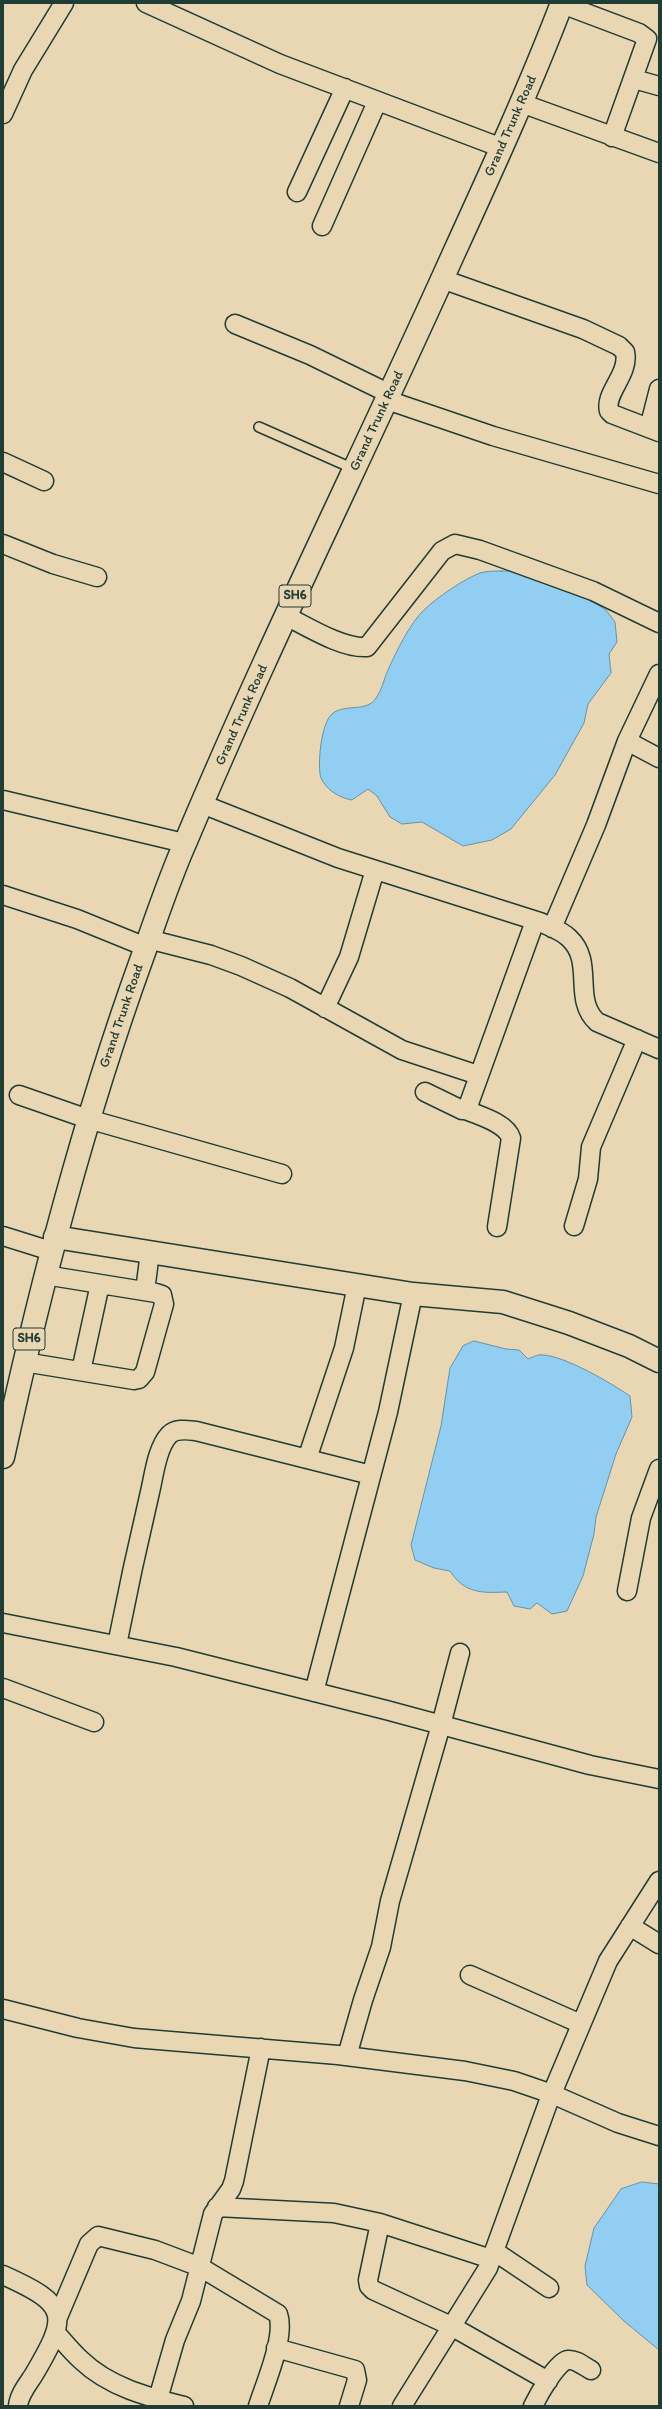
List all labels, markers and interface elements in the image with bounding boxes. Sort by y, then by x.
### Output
street label: Grand Trunk Road [481,73,541,179]
street label: Grand Trunk Road [346,368,408,474]
road number: SH6 [279,585,311,607]
street label: Grand Trunk Road [212,662,272,768]
street label: Grand Trunk Road [96,962,148,1070]
road number: SH6 [13,1328,45,1350]

